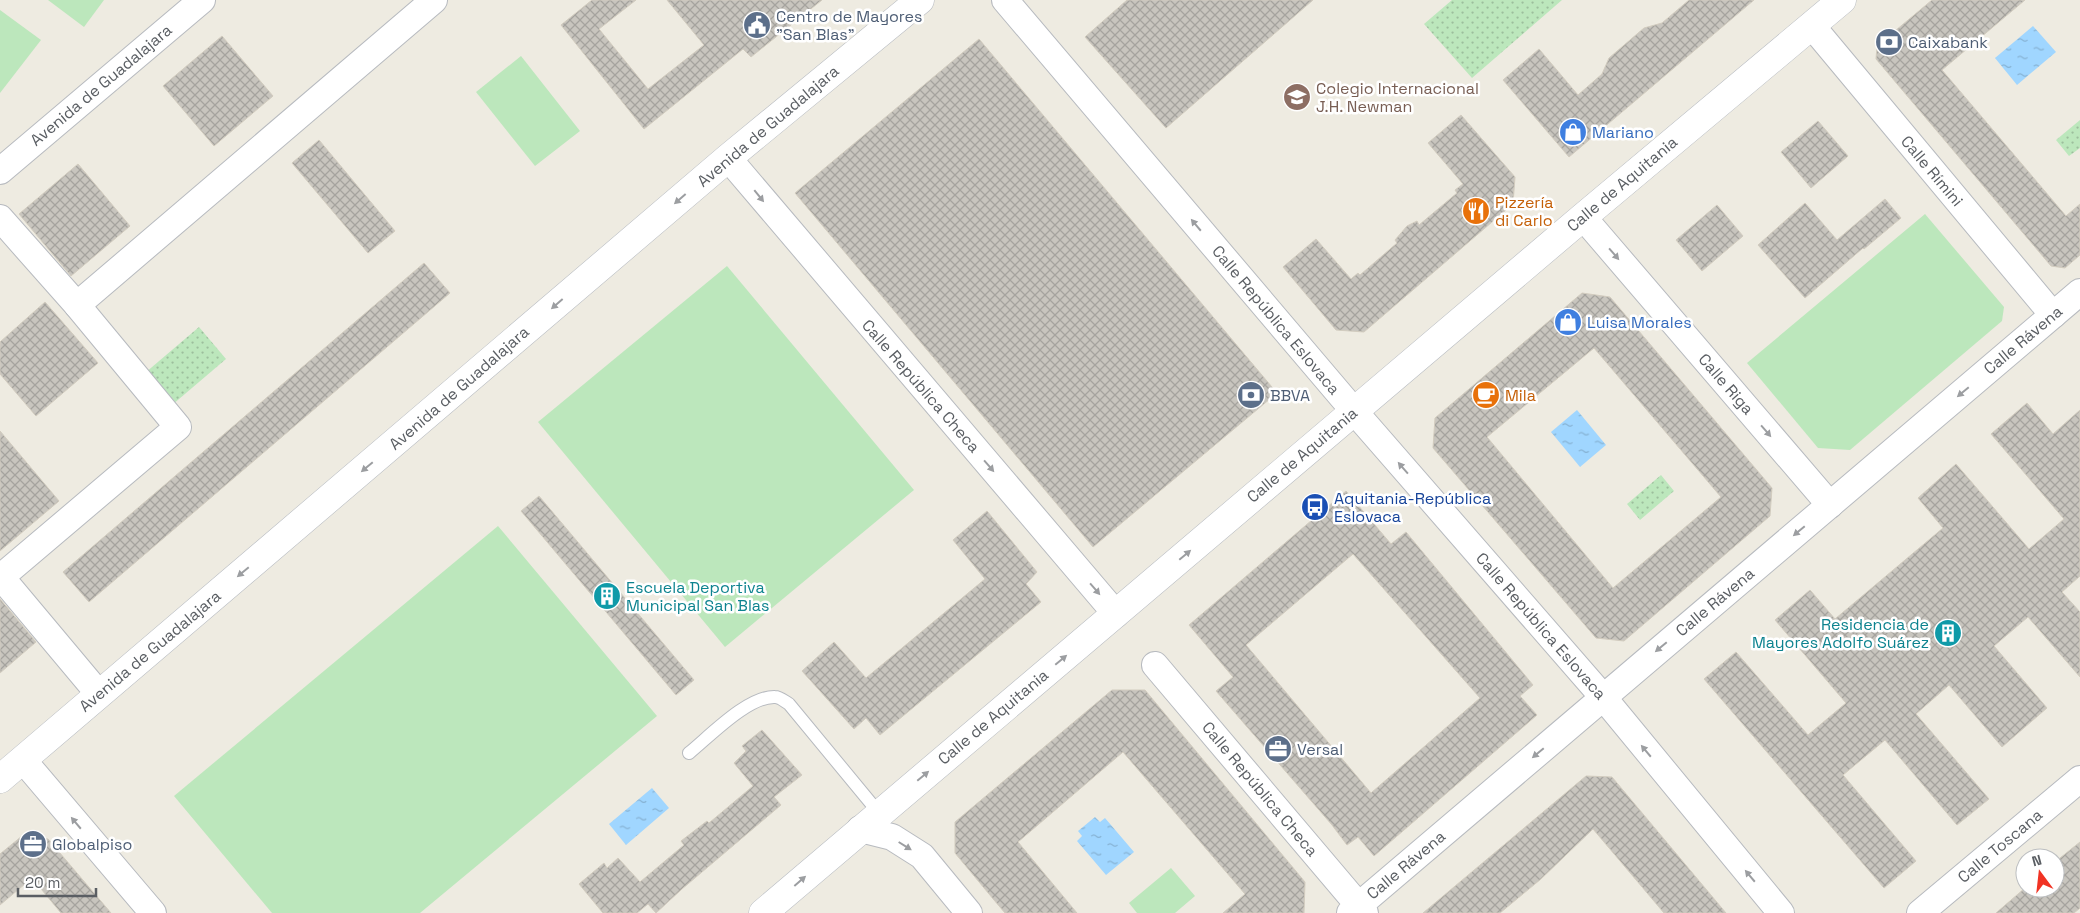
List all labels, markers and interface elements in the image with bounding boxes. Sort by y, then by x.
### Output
place label: Centro de Mayores "San Blas" [776,6,923,45]
public building icon: Centro de Mayores "San Blas" [742,10,772,40]
street label: Avenida de Guadalajara [26,19,176,151]
bank icon: Caixabank [1874,27,1904,57]
place label: Caixabank [1908,32,1988,53]
street label: Avenida de Guadalajara [693,60,843,192]
place label: Colegio Internacional J.H. Newman [1316,78,1479,117]
school or university icon: Colegio Internacional J.H. Newman [1282,82,1312,112]
shop icon: Mariano [1558,117,1588,147]
place label: Mariano [1592,122,1654,143]
street label: Calle Rímini [1896,131,1968,211]
street label: Calle de Aquitania [1562,132,1682,236]
one-way arrow [753,189,764,202]
place label: Pizzería di Carlo [1495,192,1554,231]
one-way arrow [675,193,687,205]
restaurant icon: Pizzería di Carlo [1461,196,1491,226]
one-way arrow [1190,218,1201,231]
street label: Calle República Eslovaca [1207,241,1345,399]
one-way arrow [1609,248,1620,261]
one-way arrow [551,299,564,310]
street label: Calle Rávena [1979,301,2067,379]
shop icon: Luisa Morales [1553,307,1583,337]
place label: Luisa Morales [1587,312,1692,333]
street label: Calle República Checa [857,315,985,457]
street label: Avenida de Guadalajara [385,321,533,455]
street label: Calle Riga [1694,349,1758,419]
bank icon: BBVA [1236,380,1266,410]
cafe icon: Mila [1471,380,1501,410]
place label: BBVA [1270,385,1310,406]
place label: Mila [1505,385,1536,406]
one-way arrow [1956,386,1969,397]
street label: Calle de Aquitania [1242,403,1362,507]
one-way arrow [1760,424,1772,436]
one-way arrow [984,459,995,472]
one-way arrow [361,461,374,472]
one-way arrow [1398,462,1409,475]
place label: Aquitania-República Eslovaca [1334,488,1491,527]
bus stop icon: Aquitania-República Eslovaca [1300,492,1330,522]
one-way arrow [1793,525,1805,537]
street label: Calle República Eslovaca [1471,548,1611,704]
one-way arrow [1178,549,1191,560]
street label: Calle Rávena [1671,563,1759,641]
one-way arrow [237,566,249,577]
place label: Escuela Deportiva Municipal San Blas [626,577,769,616]
building icon: Escuela Deportiva Municipal San Blas [592,581,622,611]
one-way arrow [1089,583,1101,595]
street label: Avenida de Guadalajara [75,585,225,717]
place label: Residencia de Mayores Adolfo Suárez [1752,614,1929,653]
building icon: Residencia de Mayores Adolfo Suárez [1933,618,1963,648]
one-way arrow [1655,642,1668,653]
one-way arrow [1055,655,1067,666]
street label: Calle de Aquitania [933,665,1053,769]
street label: Calle República Checa [1197,717,1323,861]
office icon: Versal [1263,734,1293,764]
place label: Versal [1297,739,1343,760]
one-way arrow [1641,744,1652,757]
one-way arrow [1531,747,1544,758]
one-way arrow [917,770,929,782]
street label: Calle Toscana [1953,804,2047,888]
one-way arrow [70,817,82,829]
street label: Calle Rávena [1362,826,1450,904]
office icon: Globalpiso [18,829,48,859]
place label: Globalpiso [52,834,132,855]
one-way arrow [899,841,912,850]
north arrow [2015,848,2065,898]
text: N [2030,851,2044,870]
scale bar [18,866,95,898]
one-way arrow [1744,870,1756,882]
text: 20 m [25,873,60,892]
one-way arrow [793,875,805,887]

